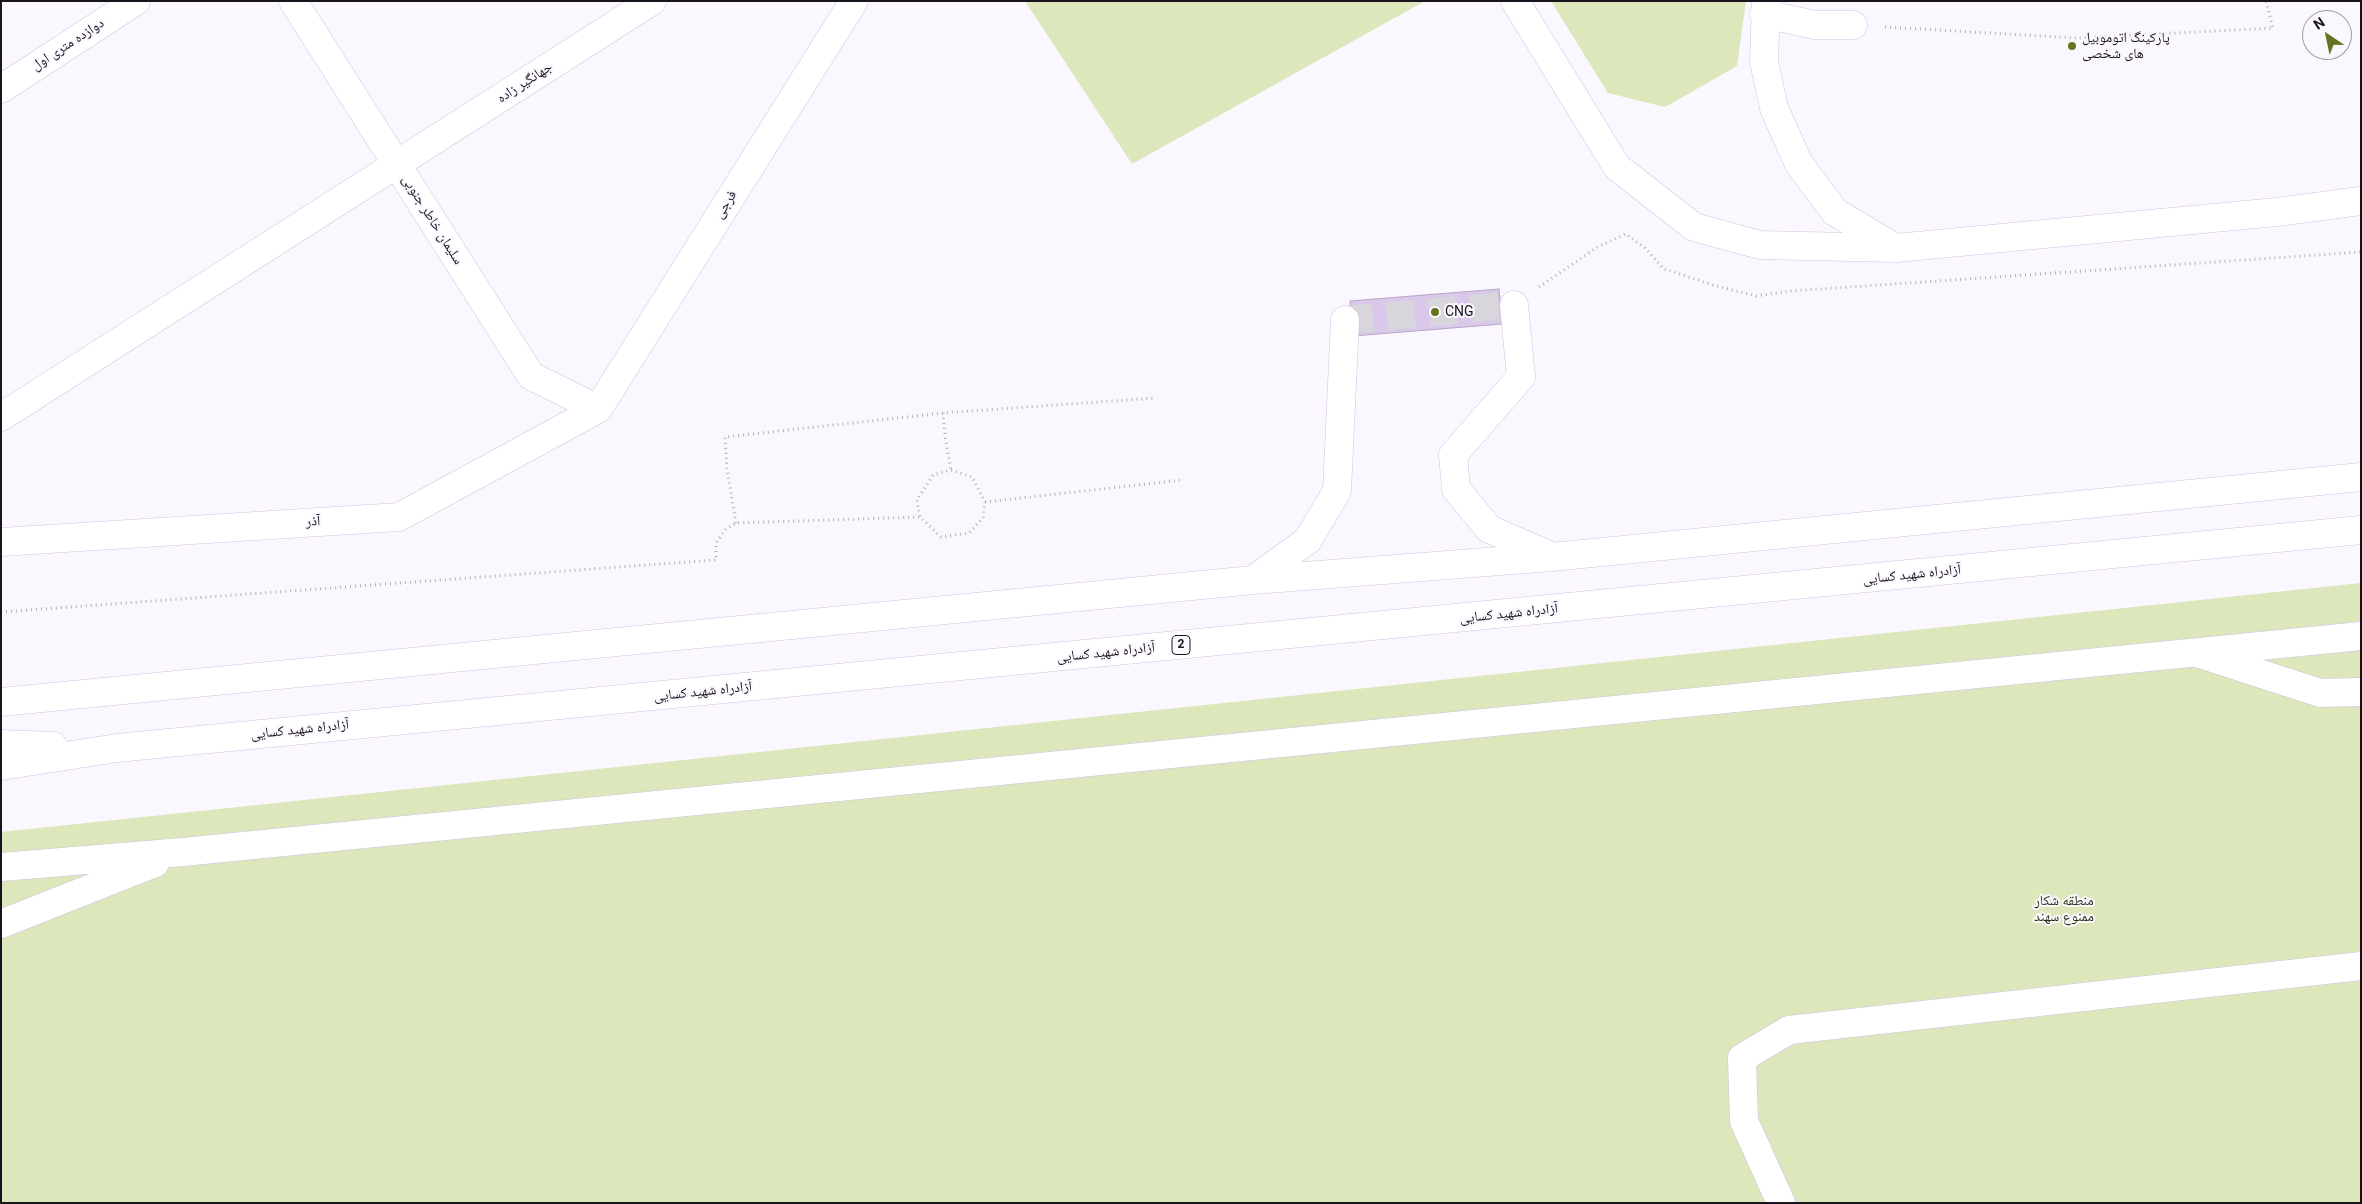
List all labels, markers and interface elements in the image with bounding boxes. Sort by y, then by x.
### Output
north arrow [2302,10,2352,60]
text: N [2311,14,2328,33]
street label: دوازده متری اول [28,15,108,75]
place label: پارکینگ اتوموبیل های شخصی [2082,30,2170,62]
marker: پارکینگ اتوموبیل های شخصی [2066,40,2078,52]
street label: جهانگیر زاده [494,59,556,107]
street label: سلیمان خاطر جنوبی [398,172,466,268]
street label: فرجی [711,188,741,222]
place label: CNG [1445,304,1474,320]
marker: CNG [1429,306,1441,318]
street label: آذر [305,513,321,531]
street label: آزادراه شهید کسایی [1862,561,1962,589]
street label: آزادراه شهید کسایی [1459,600,1559,628]
road number: 2 [1172,636,1190,654]
street label: آزادراه شهید کسایی [1056,639,1156,667]
street label: آزادراه شهید کسایی [653,678,753,706]
street label: آزادراه شهید کسایی [250,716,350,744]
park label: منطقه شکار ممنوع سهند [2034,893,2094,926]

